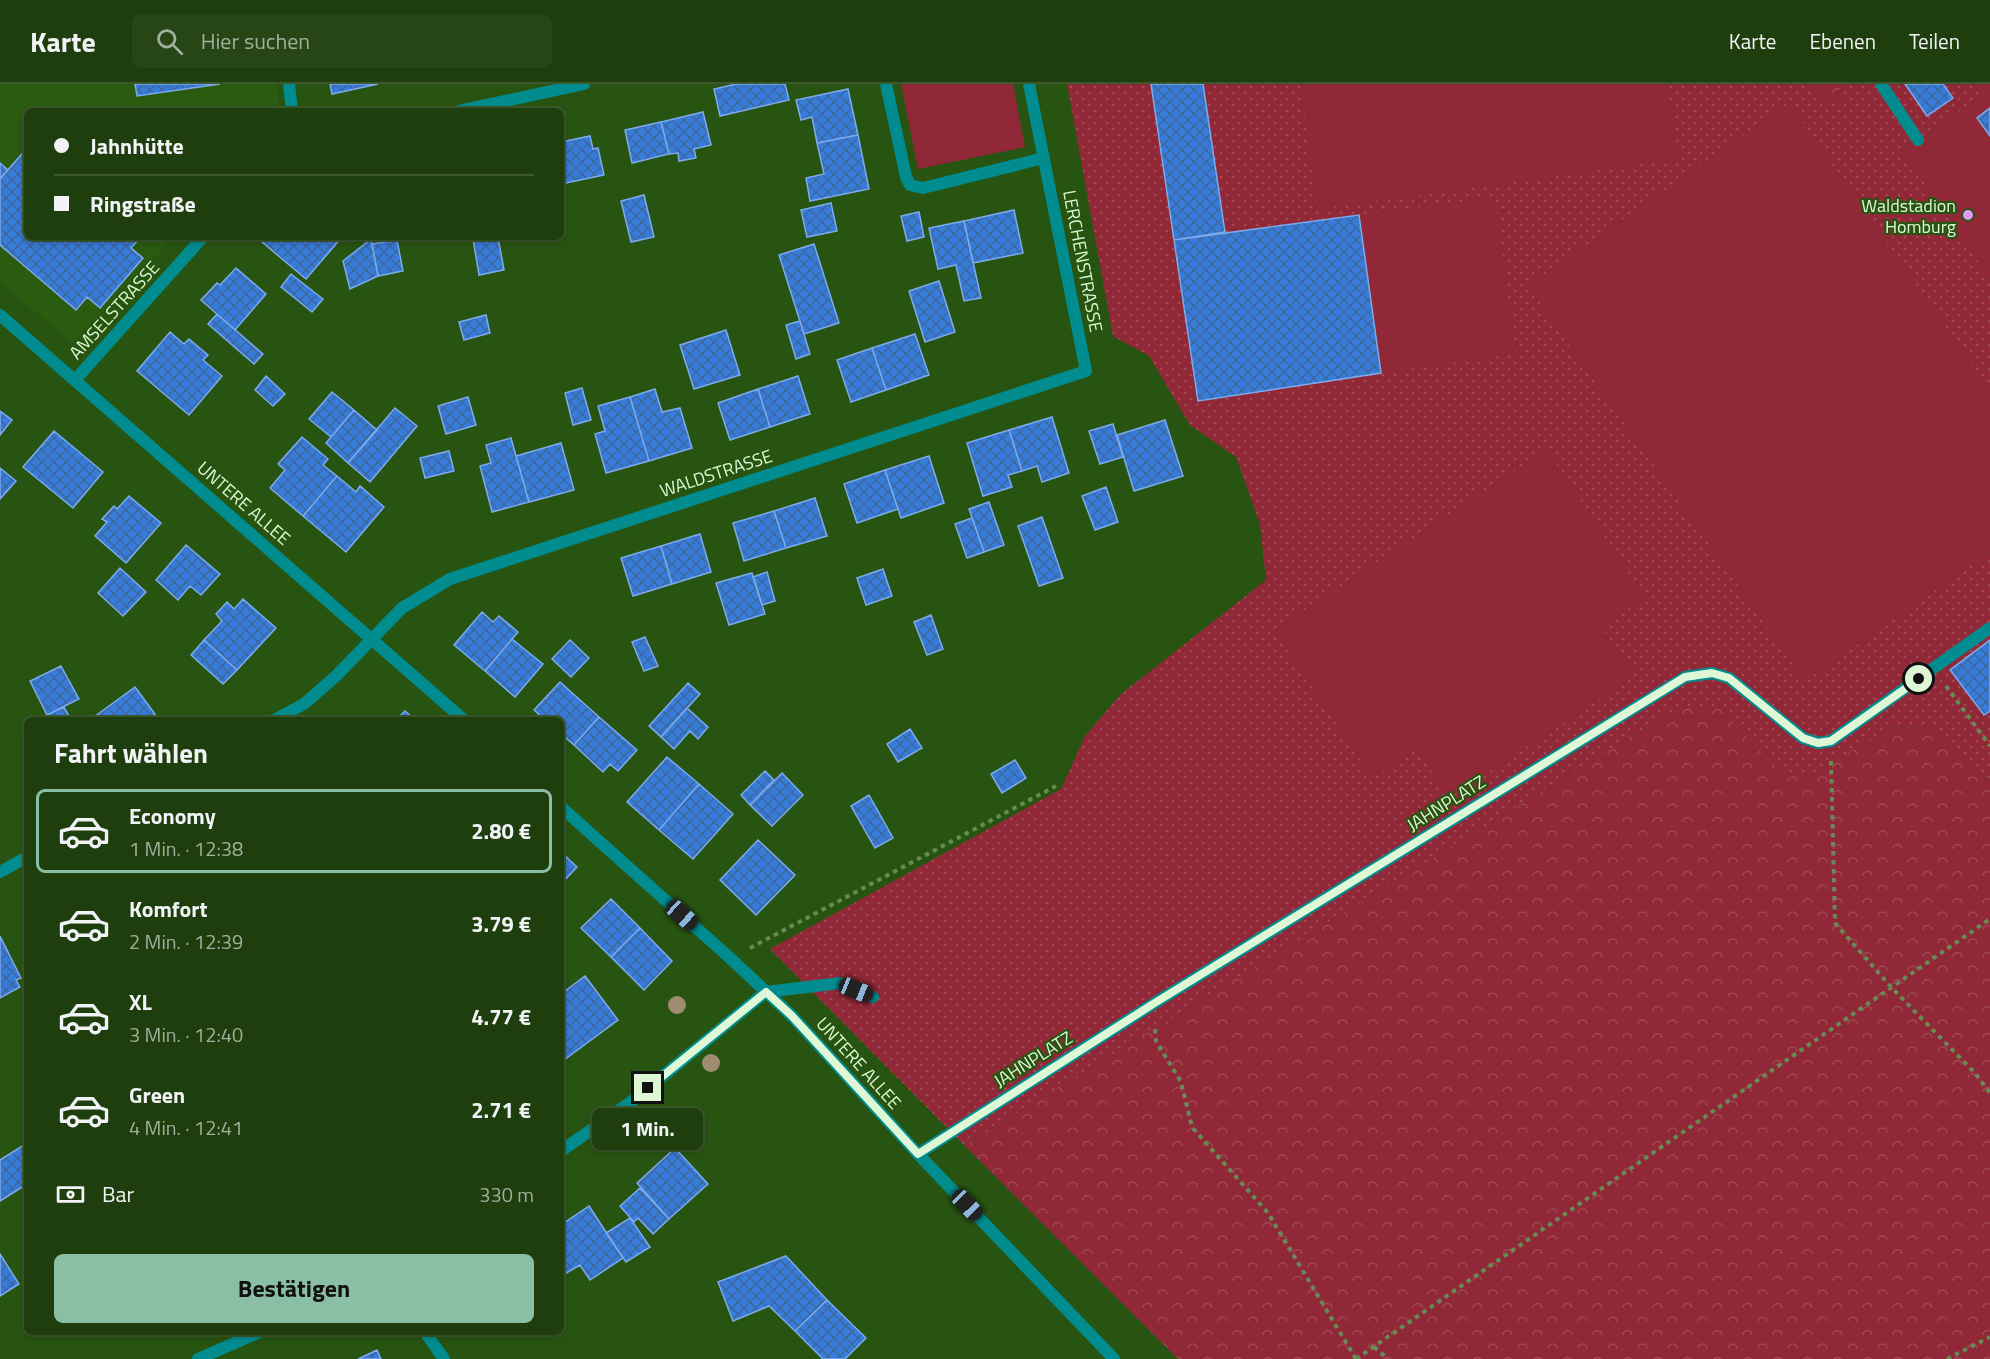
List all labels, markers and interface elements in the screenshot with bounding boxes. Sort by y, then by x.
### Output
search box [132,14,552,68]
text: Karte [30,20,96,63]
text: Hier suchen [201,24,310,58]
icon: search [153,25,186,58]
text: Karte [1729,25,1776,57]
text: Ebenen [1809,25,1876,57]
text: Teilen [1909,25,1960,57]
text: Jahnhütte [90,129,184,163]
text: Ringstraße [90,187,196,221]
street label: LERCHENSTRASSE [1056,188,1110,334]
place label: Waldstadion Homburg [1861,192,1956,240]
marker: Waldstadion Homburg [1961,208,1975,222]
street label: AMSELSTRASSE [62,255,166,365]
street label: WALDSTRASSE [656,442,776,504]
street label: UNTERE ALLEE [191,455,297,551]
route start [1905,665,1932,692]
text: Fahrt wählen [54,732,208,773]
street label: JAHNPLATZ [1401,768,1491,838]
text: Economy [129,799,216,833]
icon: car [57,804,111,858]
text: 2.80 € [471,814,531,848]
text: 1 Min. · 12:38 [129,833,243,864]
text: Komfort [129,892,208,926]
car [663,896,701,934]
icon: car [57,897,111,951]
text: 3.79 € [471,907,531,941]
text: 2 Min. · 12:39 [129,926,243,957]
car [836,975,876,1005]
text: XL [129,985,152,1019]
icon: car [57,990,111,1044]
text: 4.77 € [471,1000,531,1034]
street label: UNTERE ALLEE [810,1011,908,1115]
text: 3 Min. · 12:40 [129,1019,243,1050]
street label: JAHNPLATZ [988,1024,1078,1094]
route end [634,1074,661,1101]
text: Green [129,1078,185,1112]
icon: car [57,1083,111,1137]
text: 2.71 € [471,1093,531,1127]
callout: 1 Min. [592,1109,704,1151]
text: 4 Min. · 12:41 [129,1112,243,1143]
text: 1 Min. [620,1113,675,1144]
text: Bar [102,1177,134,1211]
icon: cash [54,1178,87,1211]
text: 330 m [479,1179,534,1210]
car [948,1186,986,1224]
button: Bestätigen [54,1254,534,1323]

